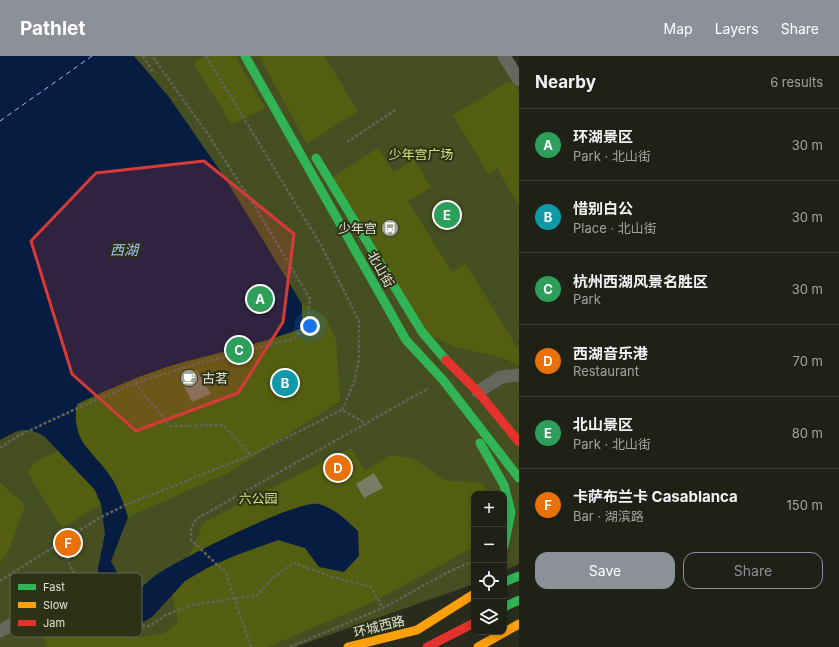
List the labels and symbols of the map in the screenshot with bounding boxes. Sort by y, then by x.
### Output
park label: 少年宫广场 [388,146,454,162]
pin: E [434,200,460,230]
bus stop icon: 少年宫 [380,218,400,238]
place label: 少年宫 [338,220,377,236]
water label: 西湖 [110,241,140,258]
street label: 北山街 [364,248,398,290]
pin: A [247,284,273,314]
your location [300,316,320,336]
pin: C [226,335,252,365]
cafe icon: 古茗 [179,368,199,388]
pin: B [272,368,298,398]
place label: 古茗 [202,370,228,386]
pin: D [325,453,351,483]
park label: 六公园 [238,490,278,506]
pin: F [55,528,81,558]
legend [10,573,142,637]
text: Fast [43,580,65,594]
text: Slow [43,598,68,612]
street label: 环城西路 [352,612,406,640]
text: Jam [43,616,65,630]

